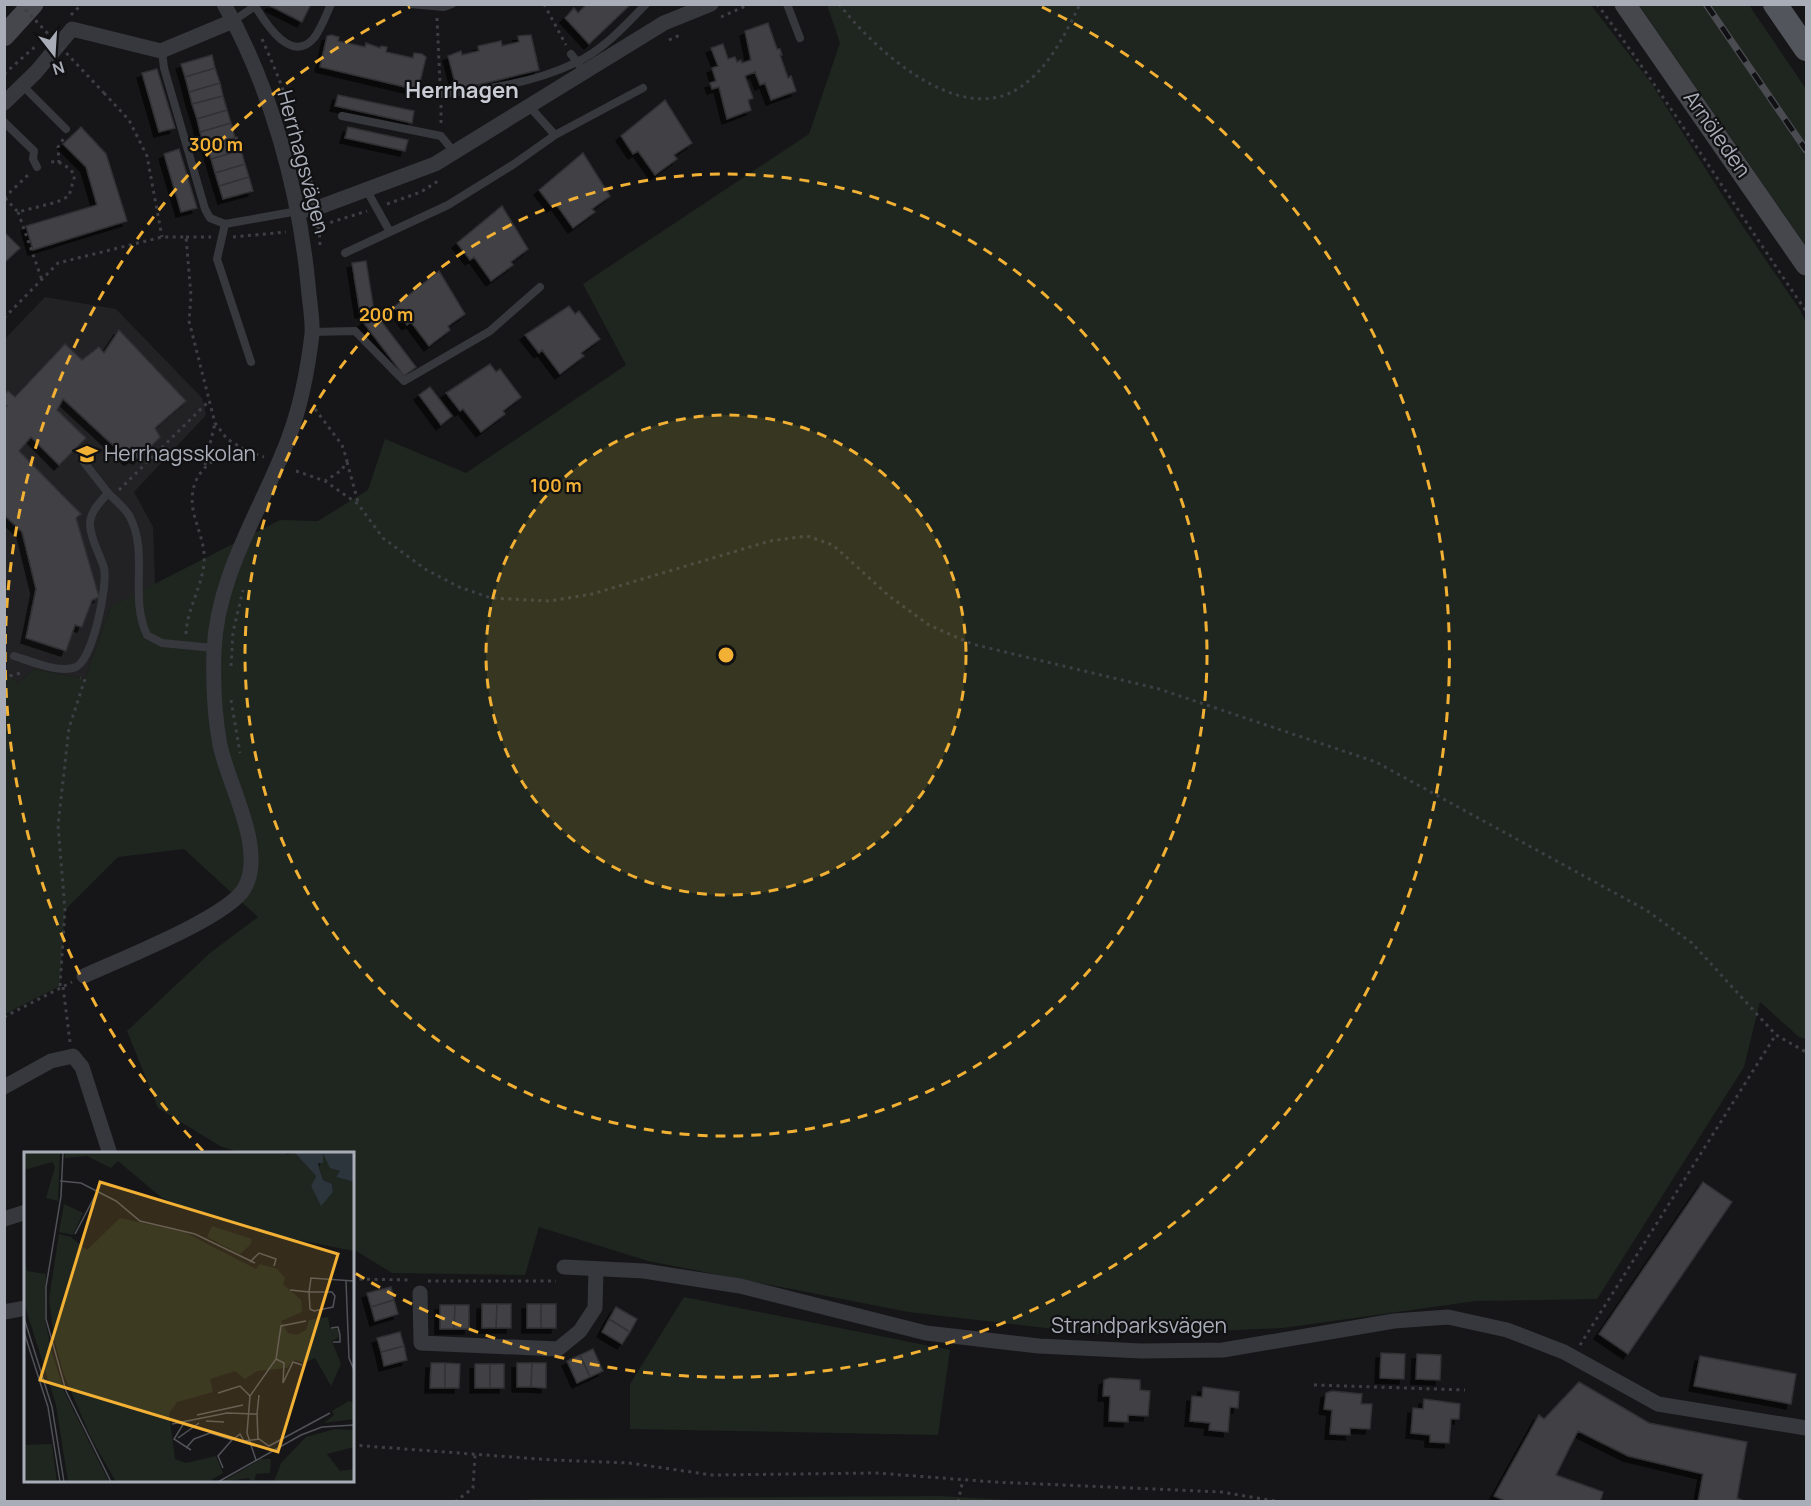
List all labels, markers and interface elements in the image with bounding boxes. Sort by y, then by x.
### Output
north arrow [24,24,84,84]
text: N [50,56,67,81]
district label: Herrhagen [405,75,519,105]
street label: Arnöleden [1678,85,1758,182]
street label: Herrhagsvägen [271,87,337,237]
text: 300 m [189,132,243,156]
text: 200 m [359,302,413,326]
place label: Herrhagsskolan [104,439,256,467]
school or university icon: Herrhagsskolan [75,442,99,466]
text: 100 m [530,473,582,497]
centre of rings [716,645,736,665]
inset map [24,1152,354,1482]
street label: Strandparksvägen [1051,1311,1227,1339]

